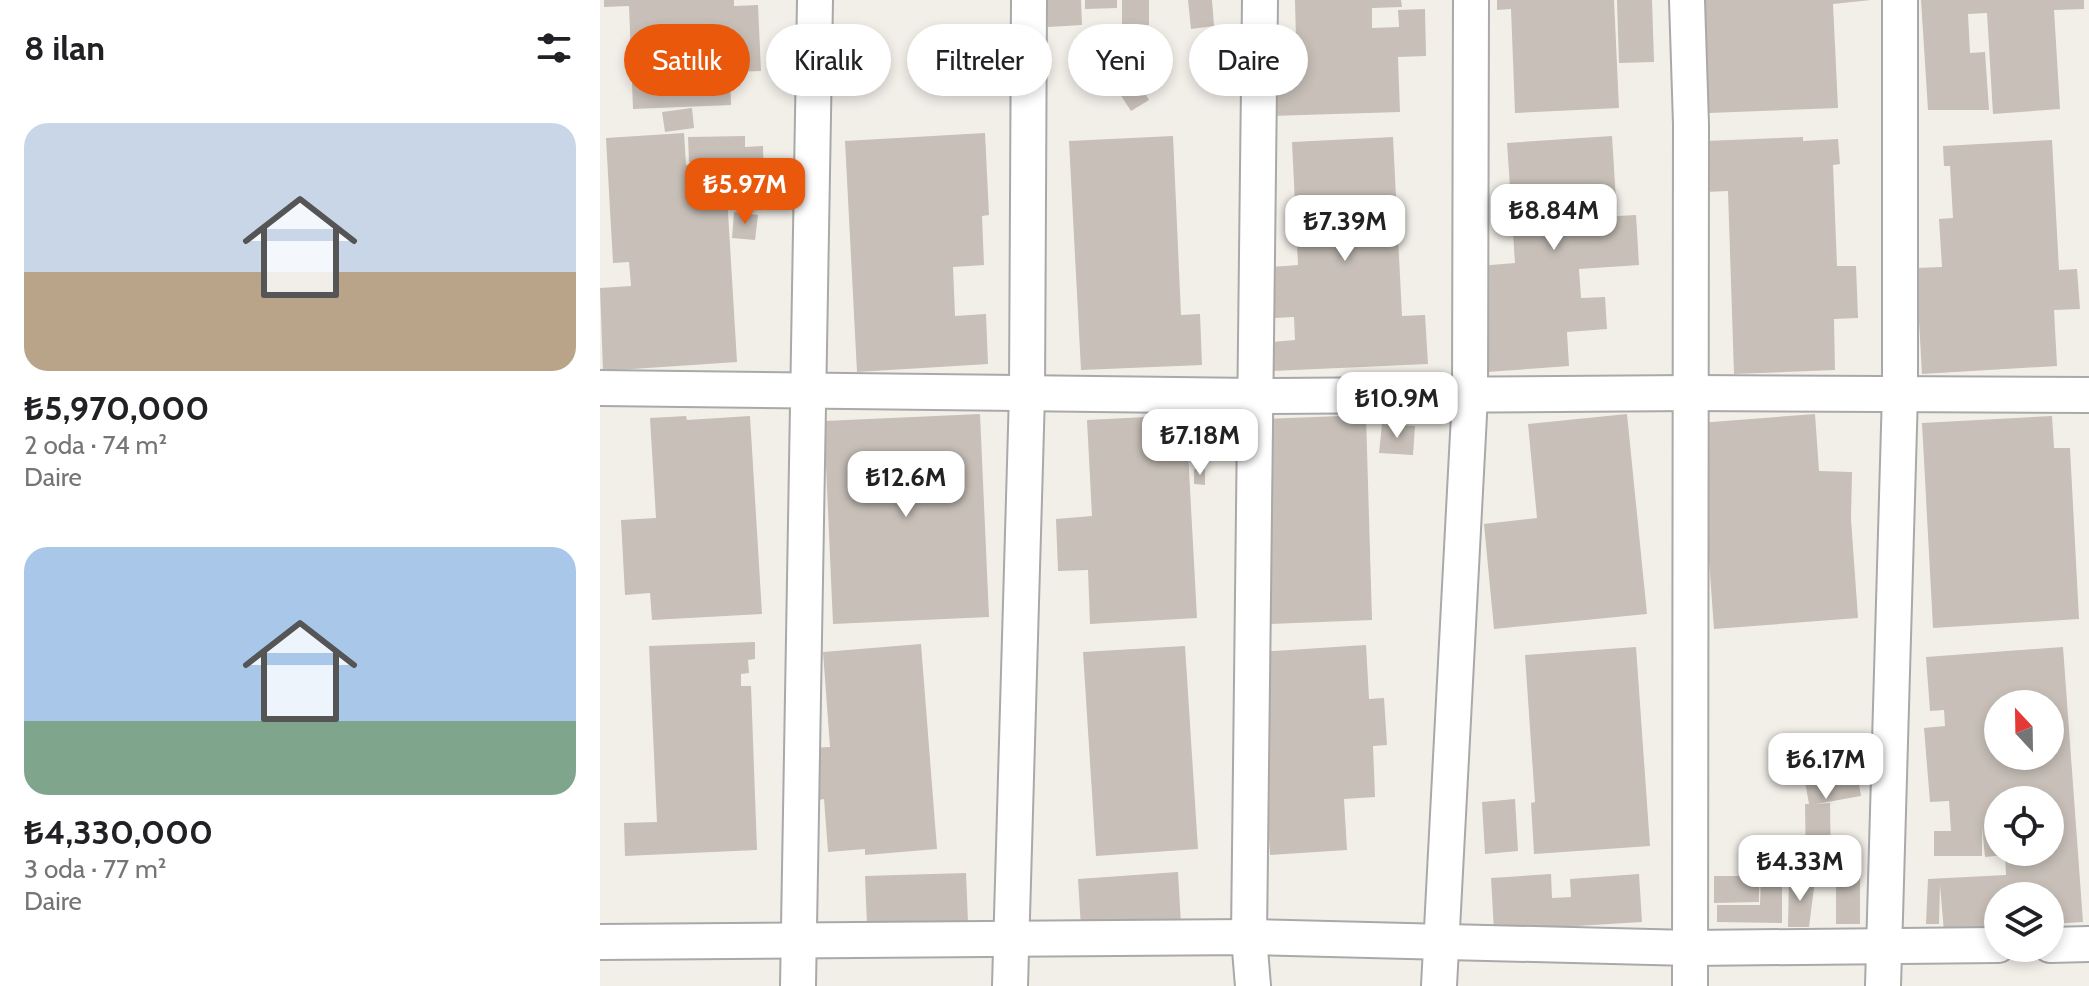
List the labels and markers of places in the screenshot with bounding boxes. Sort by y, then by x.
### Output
pin: ₺5.97M [680,158,810,226]
pin: ₺8.84M [1489,184,1619,252]
pin: ₺7.39M [1280,195,1410,263]
pin: ₺10.9M [1332,372,1462,440]
pin: ₺7.18M [1135,409,1265,477]
pin: ₺12.6M [841,451,971,519]
pin: ₺6.17M [1761,733,1891,801]
pin: ₺4.33M [1735,835,1865,903]

